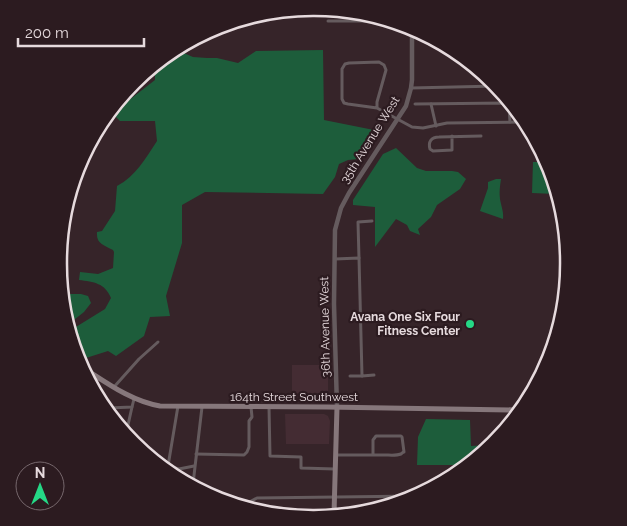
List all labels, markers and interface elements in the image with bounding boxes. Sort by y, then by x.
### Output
scale bar [18,15,144,47]
text: 200 m [25,24,69,42]
street label: 35th Avenue West [338,94,402,186]
street label: 36th Avenue West [317,277,333,377]
place label: Avana One Six Four Fitness Center [350,310,460,338]
marker: Avana One Six Four Fitness Center [464,318,476,330]
street label: 164th Street Southwest [230,390,358,404]
north arrow [15,461,65,511]
text: N [35,465,45,481]

